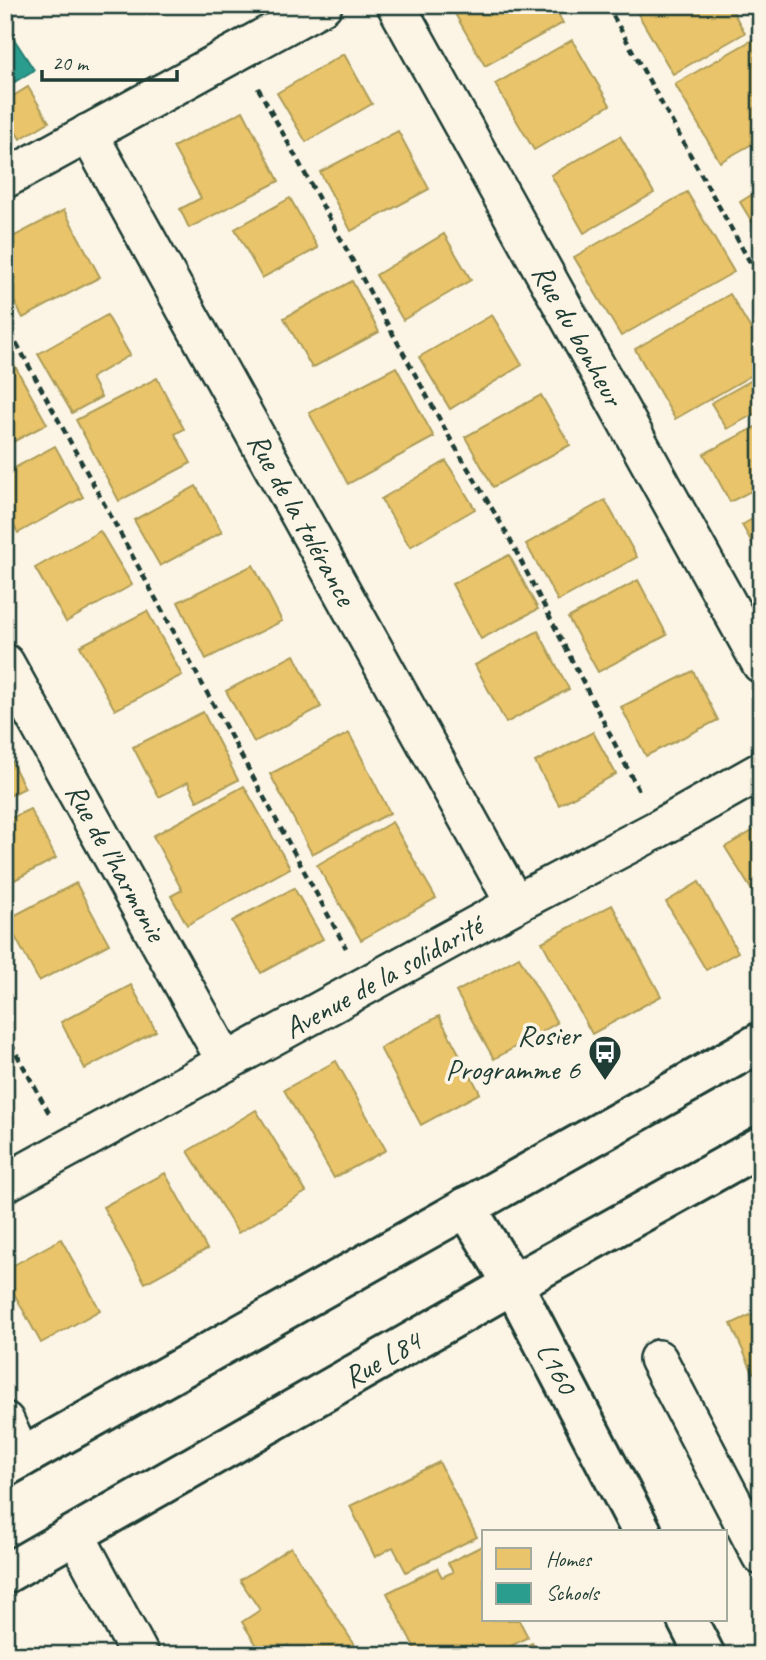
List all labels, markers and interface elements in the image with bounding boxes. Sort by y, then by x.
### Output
scale bar [42,38,177,82]
text: 20 m [52,50,90,76]
street label: Rue du bonheur [524,257,634,414]
street label: Rue de la tolérance [239,426,366,614]
street label: Rue de l'harmonie [57,776,176,950]
street label: Avenue de la solidarité [277,905,492,1047]
place label: Rosier Programme 6 [446,1016,582,1088]
bus stop icon: Rosier Programme 6 [586,1033,624,1082]
street label: Rue L84 [337,1321,430,1396]
street label: L160 [528,1336,587,1403]
legend [482,1530,728,1622]
text: Homes [546,1546,593,1572]
text: Schools [546,1580,600,1606]

